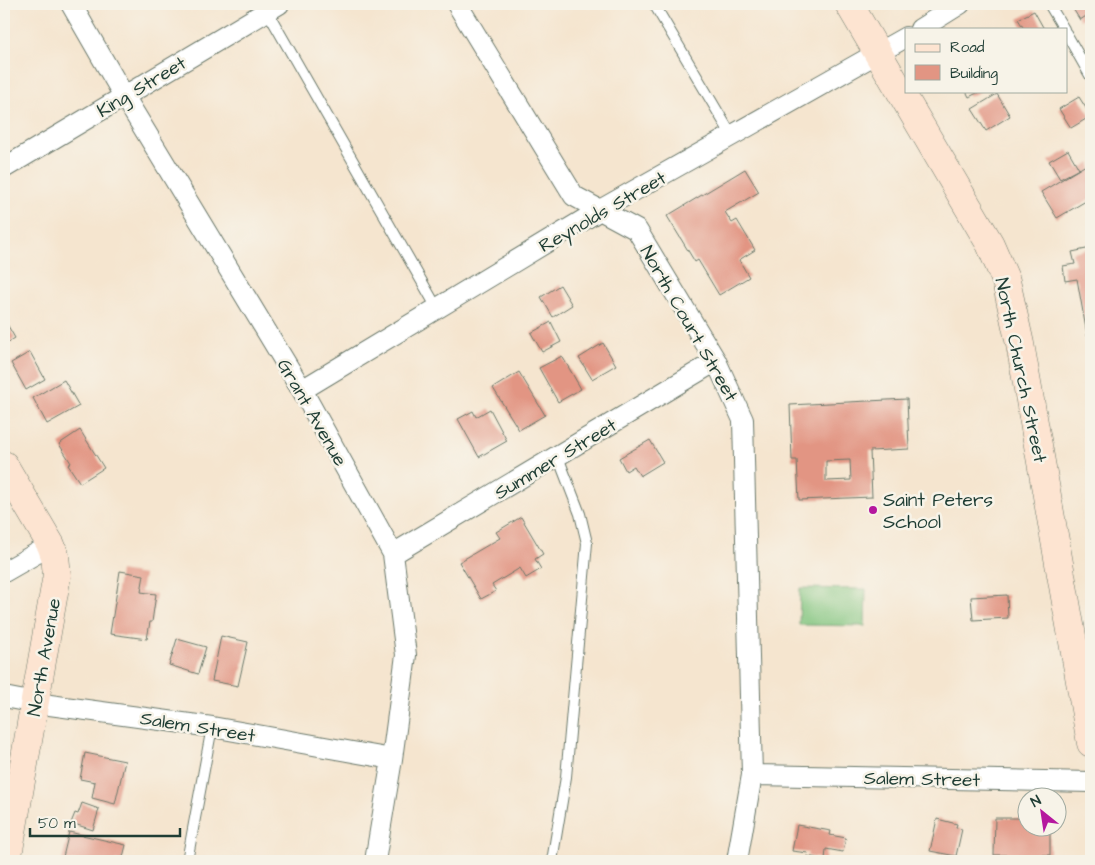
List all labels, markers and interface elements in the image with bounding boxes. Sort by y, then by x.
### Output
legend [905,28,1068,92]
text: Road [950,37,985,58]
street label: King Street [92,50,192,125]
text: Building [950,63,998,85]
street label: Reynolds Street [534,165,672,261]
street label: North Court Street [633,241,745,407]
street label: North Church Street [988,275,1053,466]
street label: Grant Avenue [270,354,353,471]
street label: Summer Street [489,412,622,507]
place label: Saint Peters School [883,487,993,536]
marker: Saint Peters School [867,504,879,516]
street label: North Avenue [21,596,68,718]
street label: Salem Street [138,705,258,750]
street label: Salem Street [864,765,981,794]
north arrow [1018,788,1068,838]
text: N [1027,791,1045,812]
scale bar [30,805,180,837]
text: 50 m [38,813,76,834]

